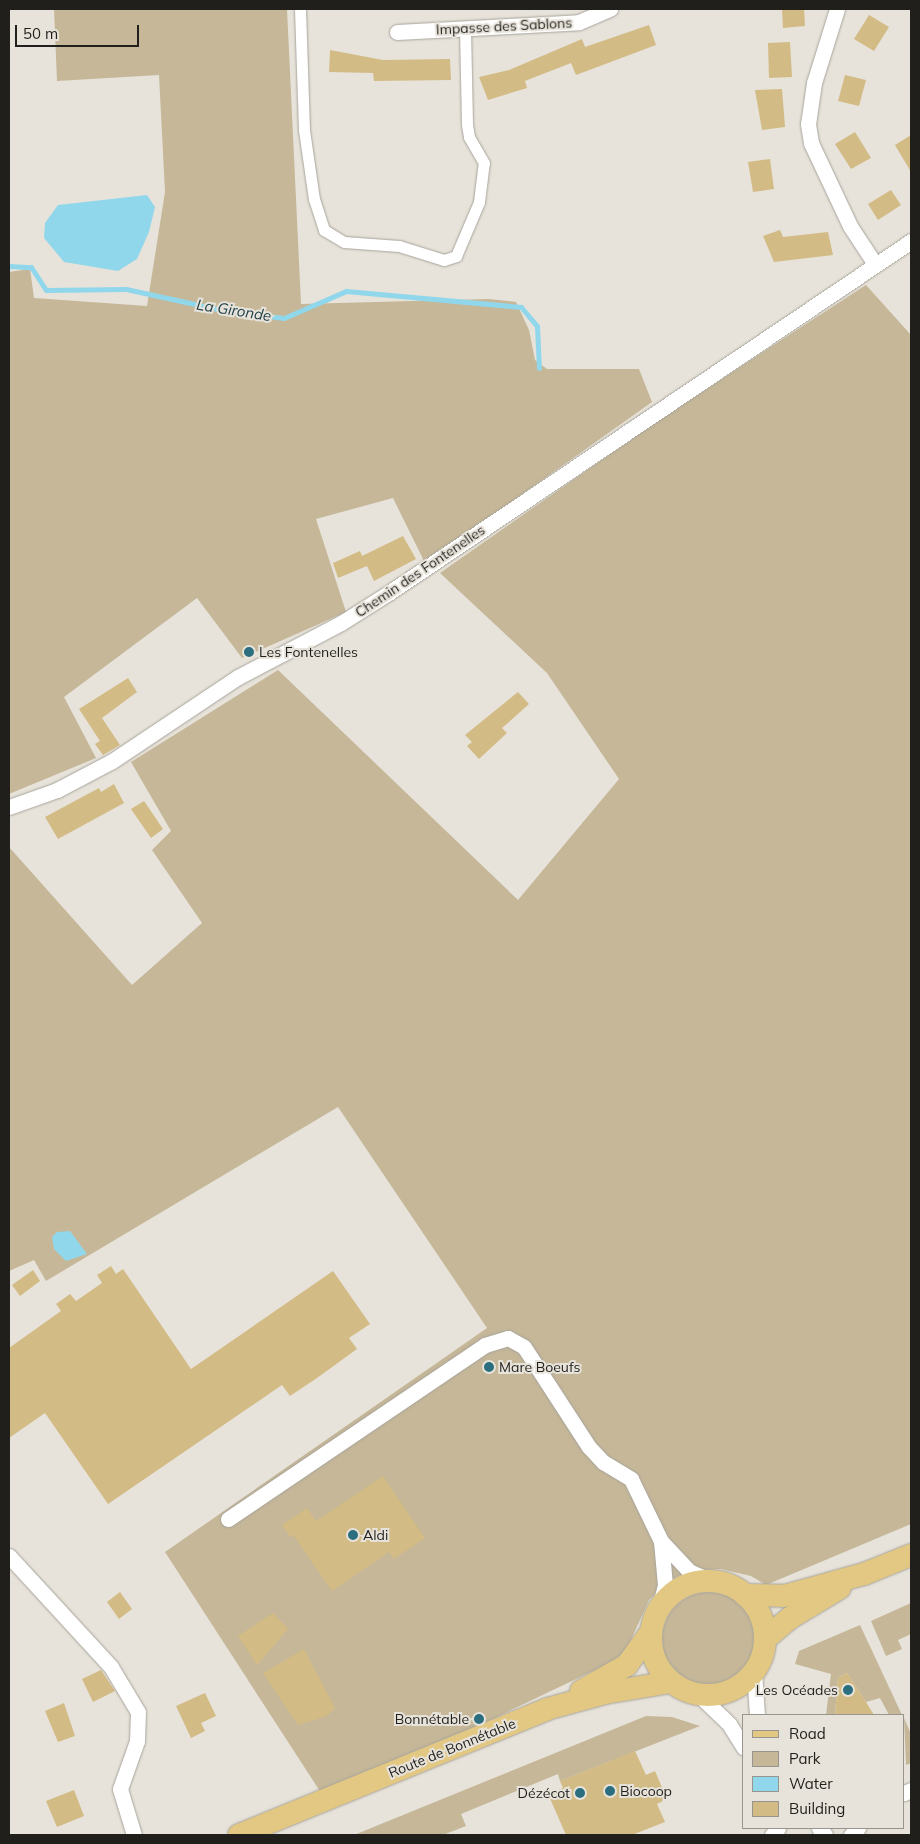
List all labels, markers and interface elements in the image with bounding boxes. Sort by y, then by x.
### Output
street label: Impasse des Sablons [435,14,573,38]
scale bar [18,15,141,47]
text: 50 m [23,24,58,43]
water label: La Gironde [195,295,273,325]
street label: Chemin des Fontenelles [352,521,488,621]
place label: Les Fontenelles [259,644,358,660]
marker: Les Fontenelles [243,646,255,658]
place label: Mare Boeufs [499,1359,580,1375]
marker: Mare Boeufs [483,1361,495,1373]
place label: Aldi [363,1527,388,1543]
marker: Aldi [347,1529,359,1541]
place label: Les Océades [756,1682,838,1698]
marker: Les Océades [842,1684,854,1696]
place label: Bonnétable [395,1711,469,1727]
marker: Bonnétable [473,1713,485,1725]
legend [742,1714,905,1829]
street label: Route de Bonnétable [386,1715,518,1781]
text: Road [789,1724,826,1743]
text: Park [789,1749,821,1768]
text: Water [789,1774,833,1793]
place label: Biocoop [620,1783,672,1799]
place label: Dézécot [518,1785,570,1801]
marker: Biocoop [604,1785,616,1797]
marker: Dézécot [574,1787,586,1799]
text: Building [789,1799,845,1818]

